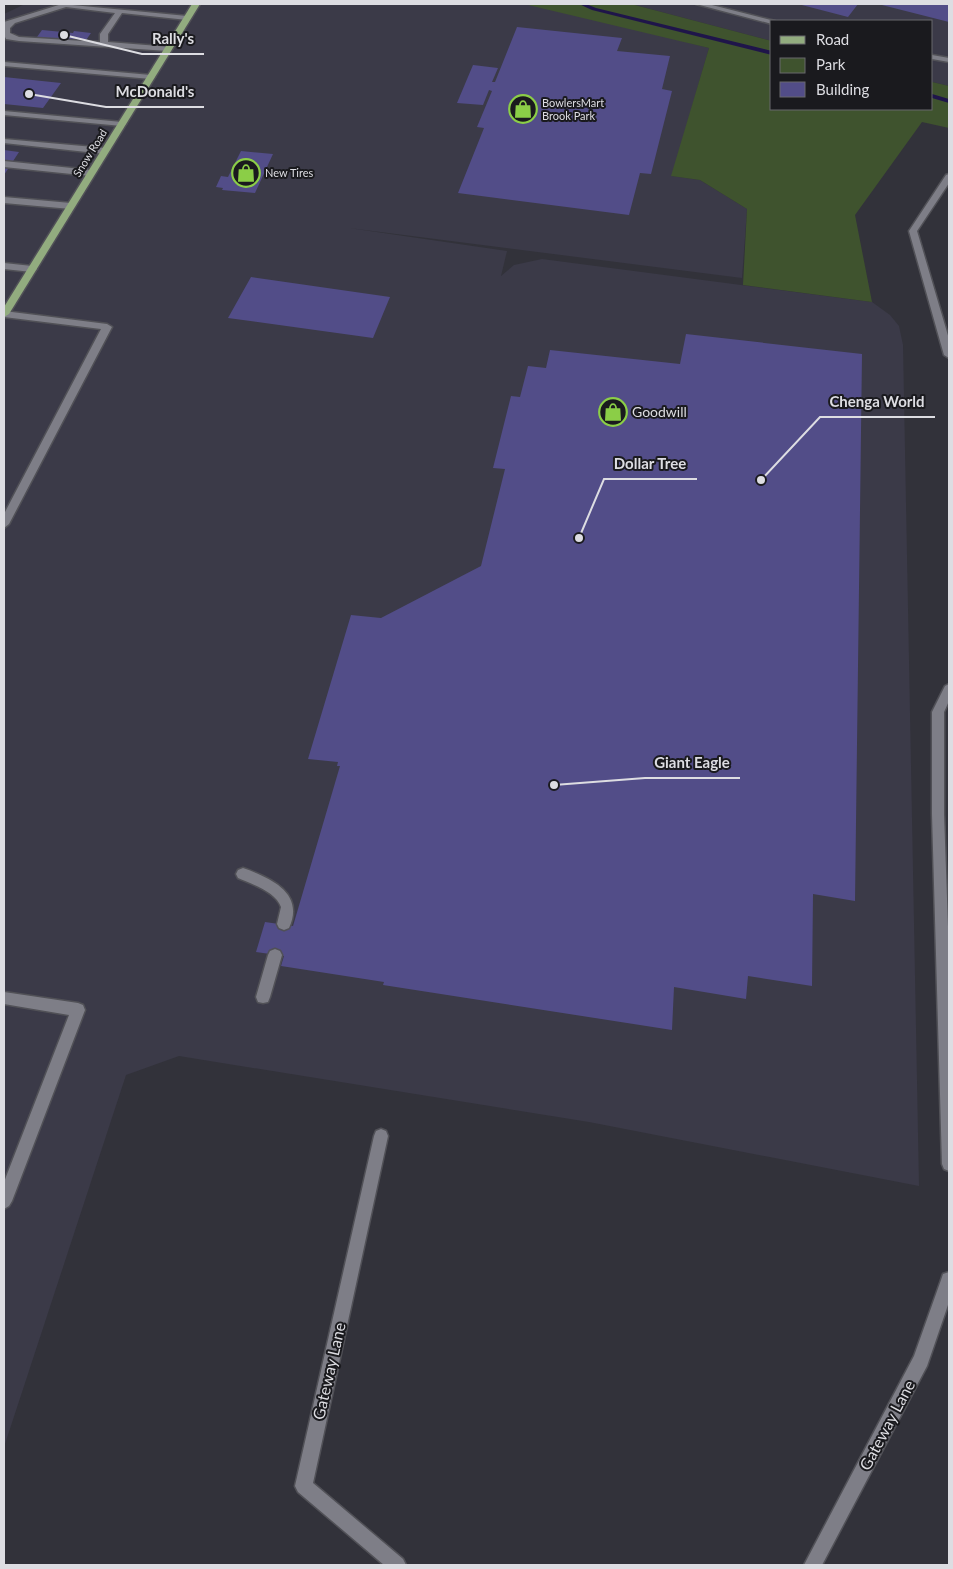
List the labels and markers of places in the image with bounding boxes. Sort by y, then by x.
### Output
callout: Rally's [142,24,204,54]
callout: McDonald's [106,77,204,107]
shop icon: BowlersMart Brook Park [508,94,538,124]
place label: BowlersMart Brook Park [542,96,604,122]
shop icon: New Tires [231,158,261,188]
place label: New Tires [265,166,314,179]
callout: Chenga World [820,387,935,417]
shop icon: Goodwill [598,397,628,427]
place label: Goodwill [632,403,687,420]
callout: Dollar Tree [604,449,697,479]
callout: Giant Eagle [645,748,740,778]

